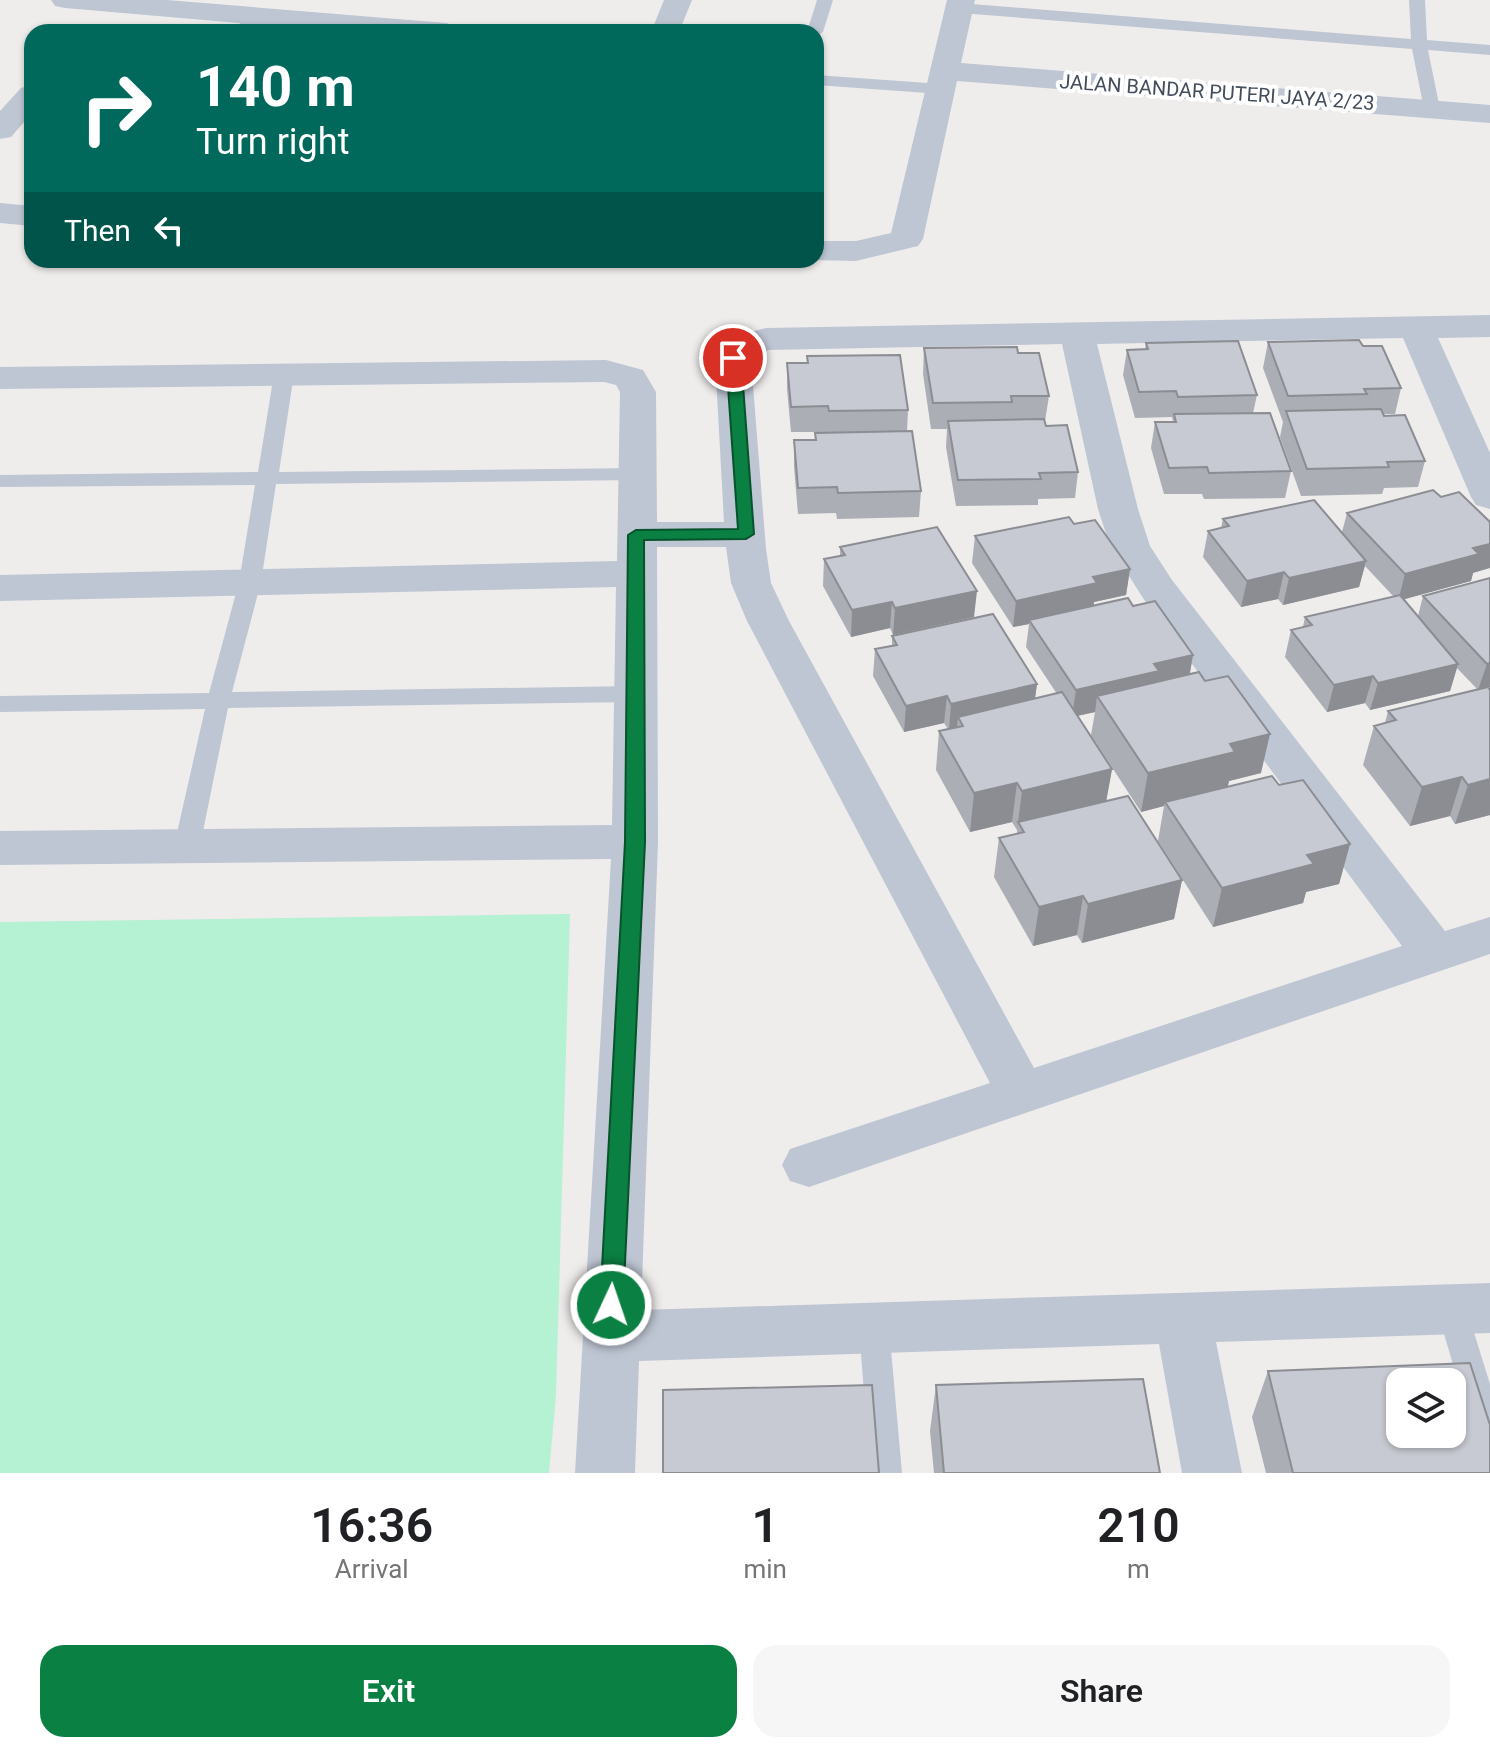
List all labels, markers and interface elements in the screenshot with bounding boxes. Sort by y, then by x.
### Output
text: 140 m [196,54,355,120]
icon: right [64,56,168,160]
street label: JALAN BANDAR PUTERI JAYA 2/23 [1059,69,1375,115]
text: Turn right [196,121,349,163]
icon: left [147,208,191,252]
text: Then [64,213,131,248]
pin [699,324,767,392]
icon: arrive [711,336,755,380]
position arrow [569,1263,653,1347]
map controls [1386,1368,1466,1448]
button: layers [1386,1368,1466,1448]
text: 16:36 [310,1497,433,1554]
text: 1 [752,1497,779,1554]
text: 210 [1097,1497,1180,1554]
text: Arrival [335,1554,409,1584]
text: min [743,1554,787,1584]
text: m [1127,1554,1150,1584]
button: Exit [40,1645,737,1737]
button: Share [753,1645,1450,1737]

